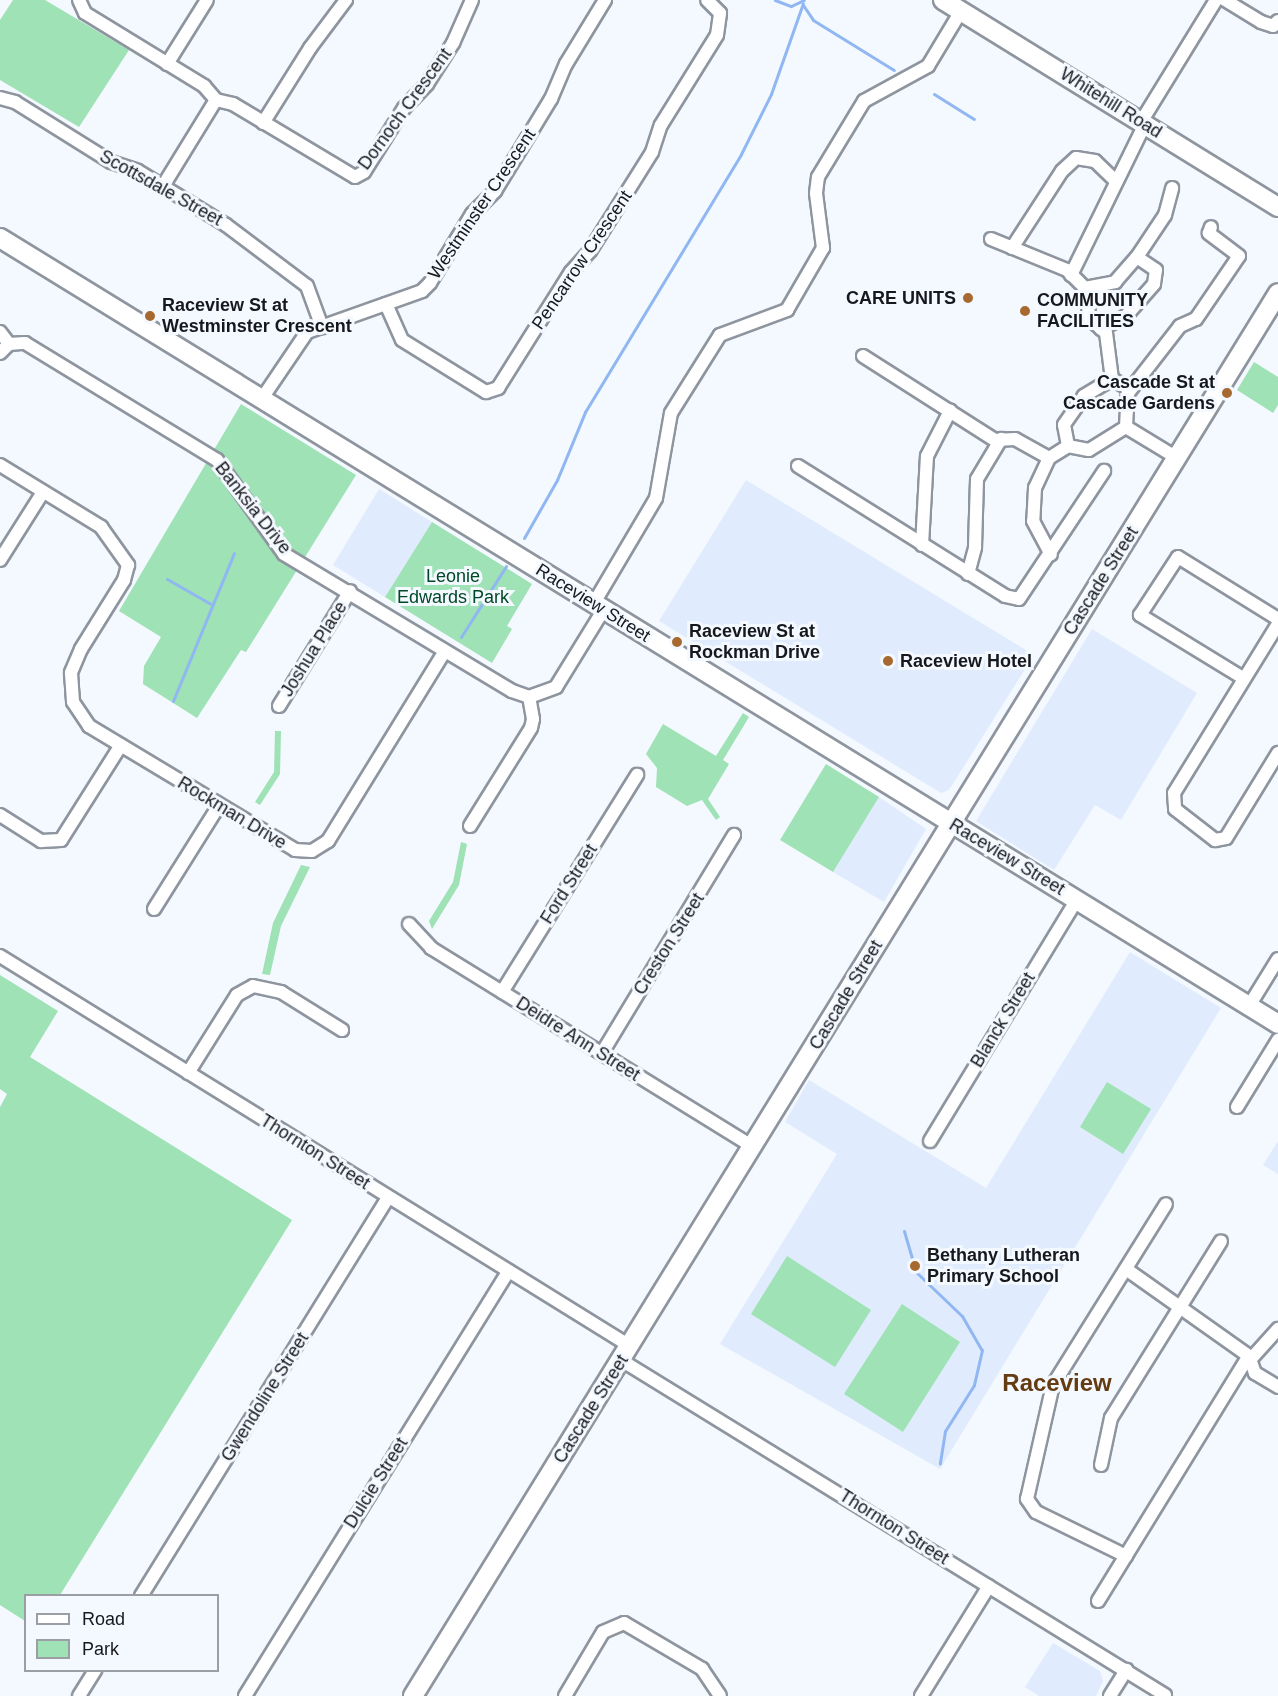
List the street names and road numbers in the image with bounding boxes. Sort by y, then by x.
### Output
street label: Dornoch Crescent [354,44,456,174]
street label: Whitehill Road [1056,63,1166,143]
street label: Westminster Crescent [424,125,540,283]
street label: Scottsdale Street [96,145,226,231]
street label: Pencarrow Crescent [527,186,637,334]
street label: Banksia Drive [210,458,296,558]
street label: Cascade Street [1059,523,1143,639]
street label: Raceview Street [532,559,654,647]
street label: Joshua Place [276,597,352,701]
street label: Rockman Drive [174,772,290,854]
street label: Raceview Street [945,814,1069,900]
street label: Ford Street [536,840,602,928]
street label: Creston Street [629,889,709,999]
street label: Cascade Street [805,936,887,1054]
street label: Blanck Street [966,969,1040,1071]
street label: Deidre Ann Street [512,992,644,1086]
street label: Thornton Street [256,1110,374,1194]
street label: Gwendoline Street [217,1328,313,1466]
street label: Cascade Street [549,1351,633,1467]
street label: Dulcie Street [340,1434,412,1532]
street label: Thornton Street [835,1485,953,1569]

